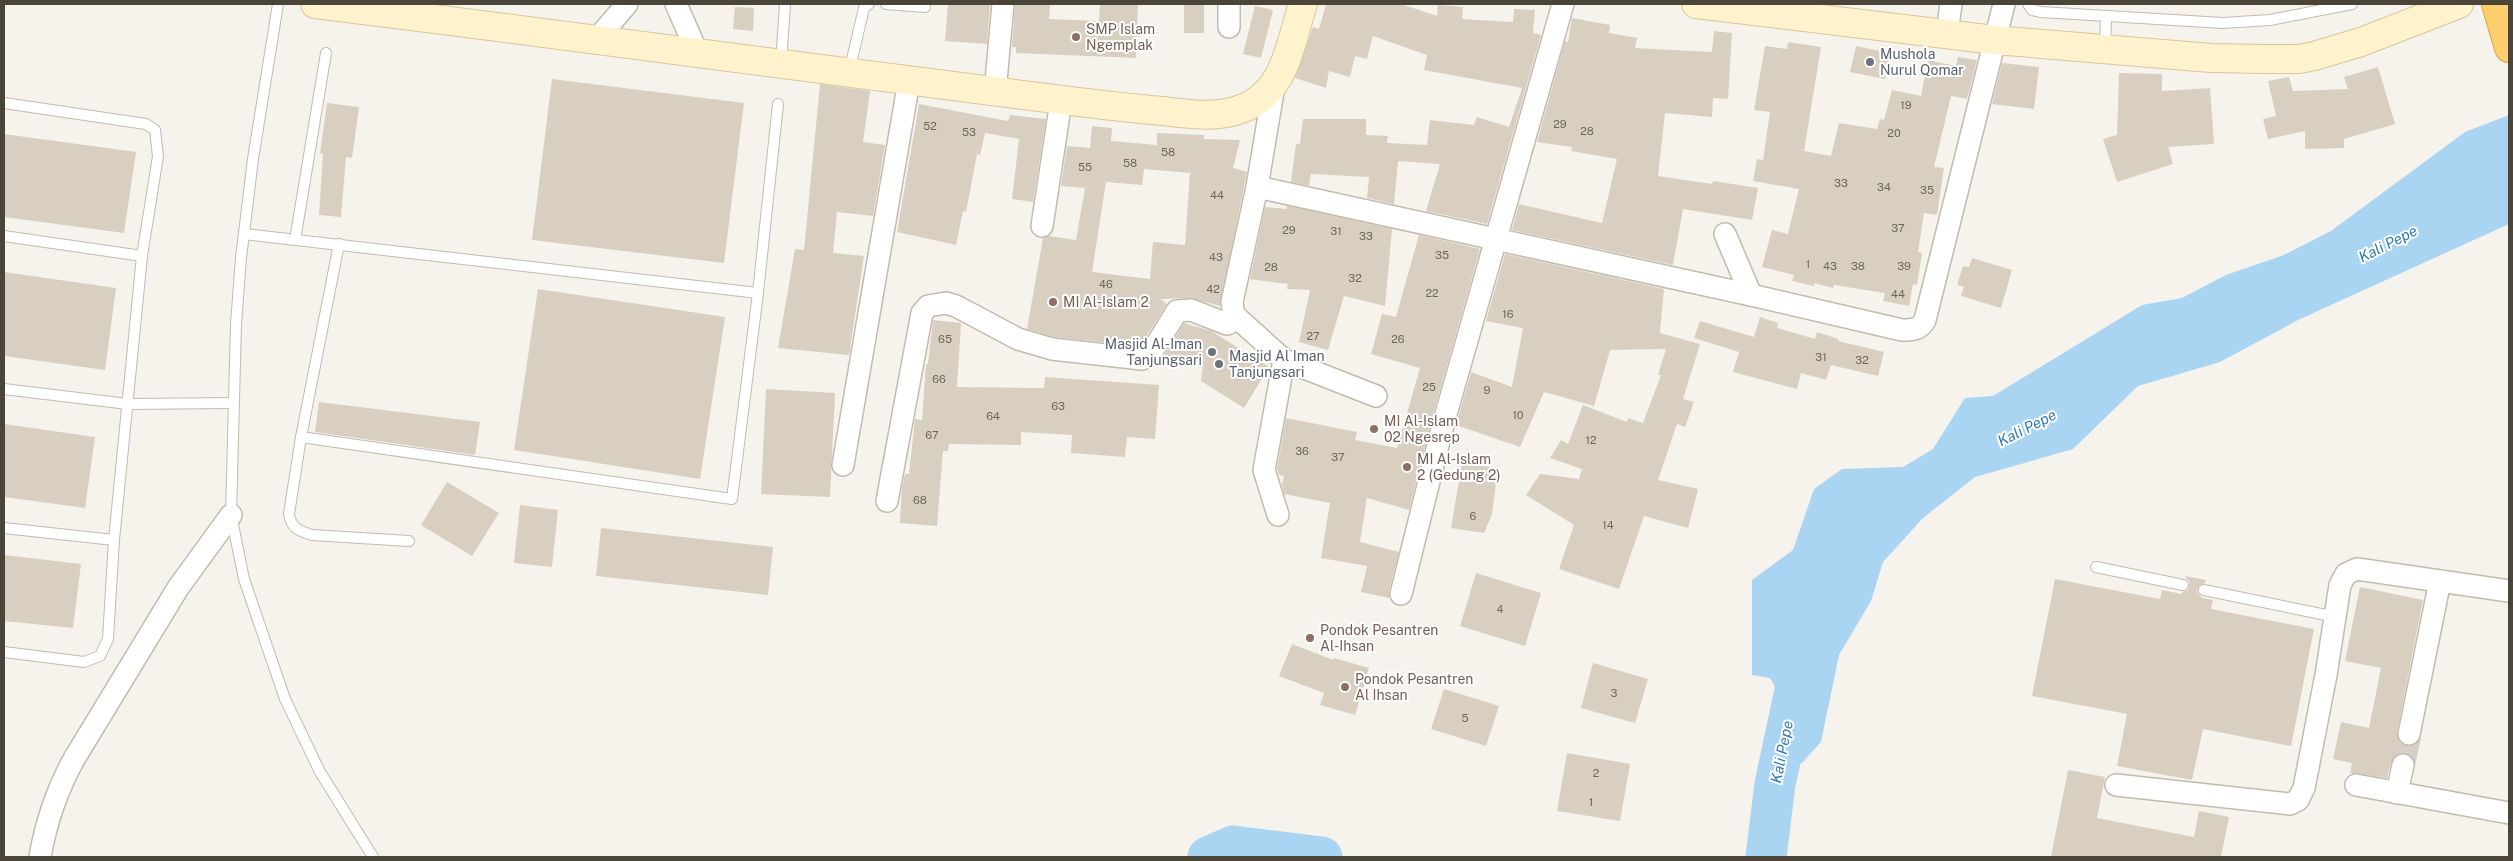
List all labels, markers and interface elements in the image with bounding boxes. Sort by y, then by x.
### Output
place label: SMP Islam Ngemplak [1086,21,1155,53]
marker: SMP Islam Ngemplak [1070,31,1082,43]
place label: Mushola Nurul Qomar [1880,46,1964,78]
marker: Mushola Nurul Qomar [1864,56,1876,68]
house number: 19 [1900,99,1912,111]
house number: 29 [1553,118,1567,130]
house number: 52 [923,120,937,132]
house number: 28 [1580,125,1594,137]
house number: 53 [962,126,976,138]
house number: 20 [1887,127,1901,139]
house number: 58 [1161,146,1175,158]
house number: 58 [1123,157,1137,169]
house number: 55 [1078,161,1092,173]
house number: 33 [1834,177,1848,189]
house number: 34 [1877,181,1891,193]
house number: 35 [1920,184,1934,196]
house number: 44 [1210,189,1224,201]
house number: 37 [1891,222,1905,234]
water label: Kali Pepe [2356,222,2420,266]
house number: 29 [1282,224,1296,236]
house number: 31 [1330,225,1342,237]
house number: 33 [1359,230,1373,242]
house number: 35 [1435,249,1449,261]
house number: 43 [1209,251,1223,263]
house number: 1 [1806,258,1810,270]
house number: 43 [1823,260,1837,272]
house number: 38 [1851,260,1865,272]
house number: 39 [1897,260,1911,272]
house number: 28 [1264,261,1278,273]
house number: 32 [1348,272,1362,284]
house number: 46 [1099,278,1113,290]
house number: 42 [1206,283,1220,295]
house number: 22 [1425,287,1439,299]
house number: 44 [1891,288,1905,300]
place label: MI Al-Islam 2 [1063,294,1149,310]
marker: MI Al-Islam 2 [1047,296,1059,308]
house number: 16 [1502,308,1514,320]
house number: 27 [1306,330,1320,342]
house number: 65 [938,333,952,345]
house number: 26 [1391,333,1405,345]
place label: Masjid Al-Iman Tanjungsari [1105,336,1202,368]
marker: Masjid Al-Iman Tanjungsari [1206,346,1218,358]
place label: Masjid Al Iman Tanjungsari [1229,348,1325,380]
house number: 31 [1815,351,1827,363]
house number: 32 [1855,354,1869,366]
marker: Masjid Al Iman Tanjungsari [1213,358,1225,370]
house number: 66 [932,373,946,385]
house number: 25 [1422,381,1436,393]
house number: 9 [1484,384,1491,396]
house number: 63 [1051,400,1065,412]
water label: Kali Pepe [1995,406,2059,450]
house number: 10 [1512,409,1524,421]
house number: 64 [986,410,1000,422]
place label: MI Al-Islam 02 Ngesrep [1384,413,1460,445]
marker: MI Al-Islam 02 Ngesrep [1368,423,1380,435]
house number: 67 [925,429,939,441]
house number: 12 [1585,434,1597,446]
house number: 36 [1295,445,1309,457]
house number: 37 [1331,451,1345,463]
place label: MI Al-Islam 2 (Gedung 2) [1417,451,1501,483]
marker: MI Al-Islam 2 (Gedung 2) [1401,461,1413,473]
house number: 68 [913,494,927,506]
house number: 6 [1470,510,1477,522]
house number: 14 [1602,519,1614,531]
house number: 4 [1497,603,1504,615]
place label: Pondok Pesantren Al-Ihsan [1320,622,1438,654]
marker: Pondok Pesantren Al-Ihsan [1304,632,1316,644]
place label: Pondok Pesantren Al Ihsan [1355,671,1473,703]
marker: Pondok Pesantren Al Ihsan [1339,681,1351,693]
house number: 3 [1611,687,1618,699]
house number: 5 [1461,712,1469,724]
water label: Kali Pepe [1767,719,1796,785]
house number: 2 [1593,767,1600,779]
house number: 1 [1589,796,1593,808]

